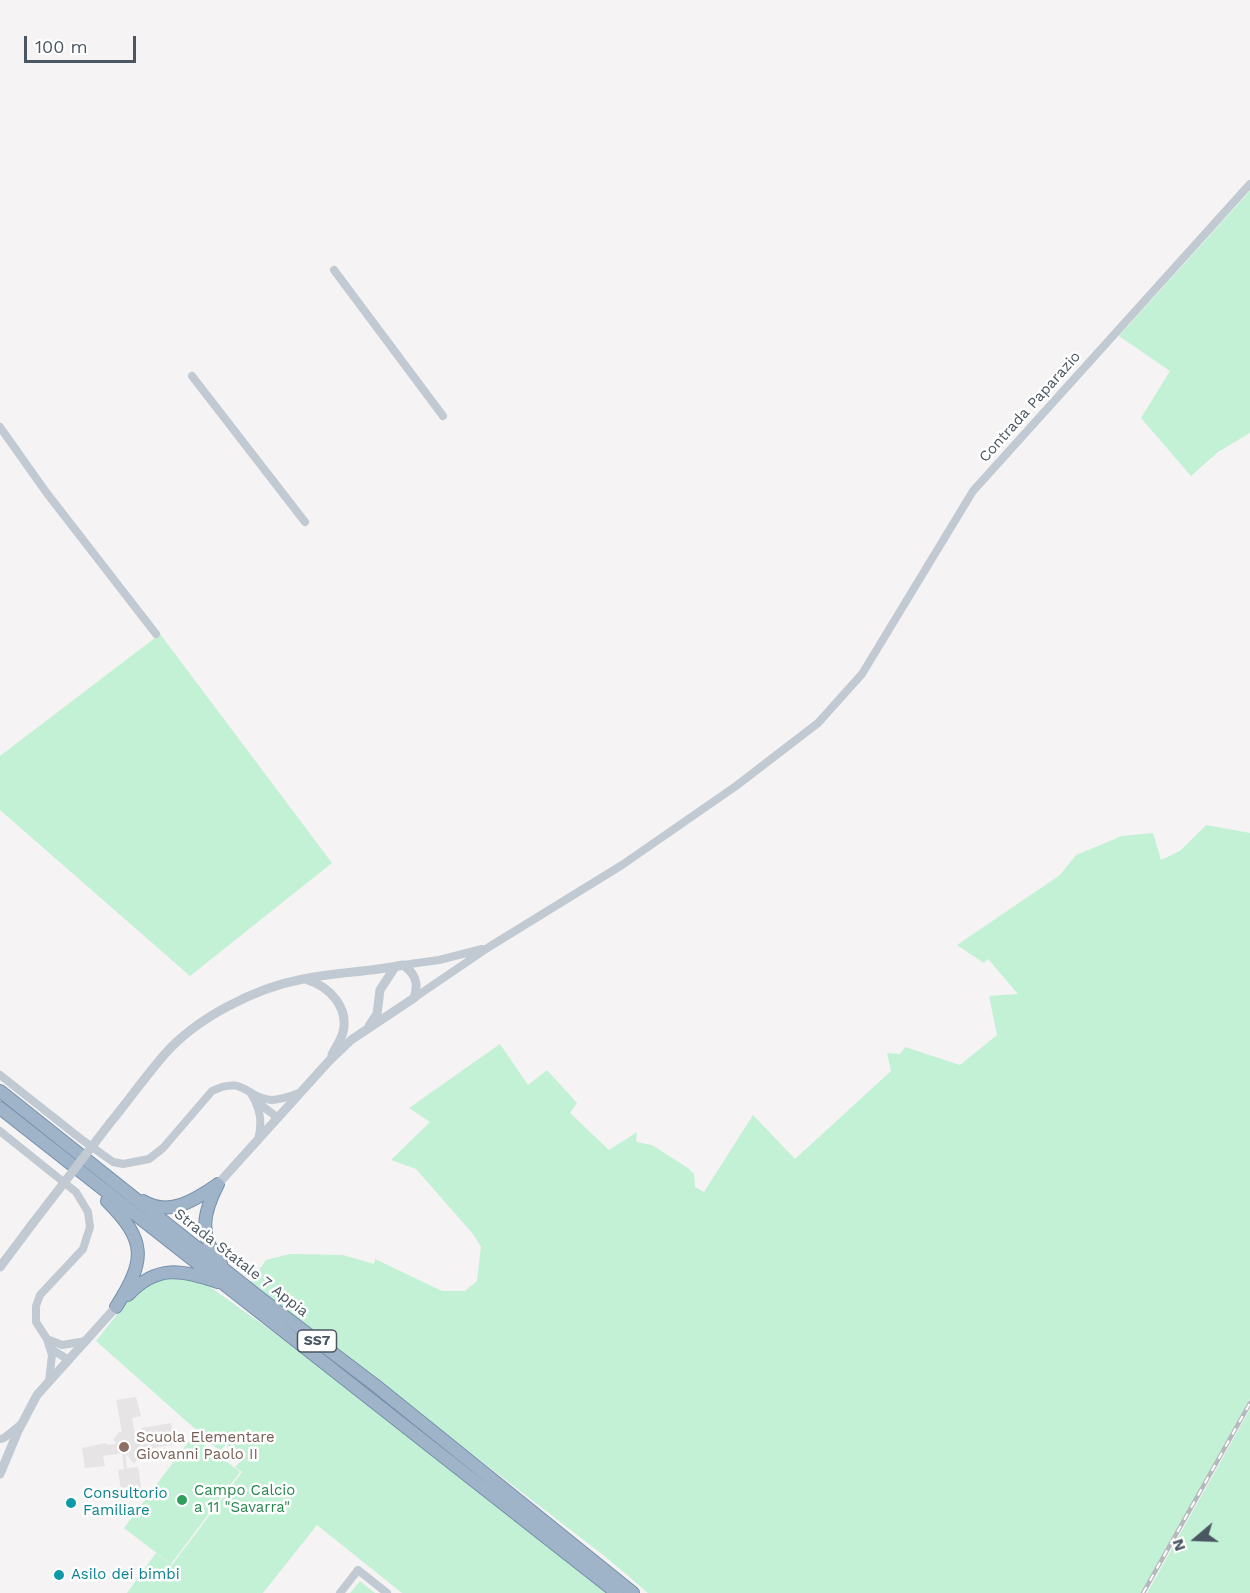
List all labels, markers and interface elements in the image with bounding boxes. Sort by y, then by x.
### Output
scale bar [27,24,140,62]
text: 100 m [35,36,88,57]
street label: Contrada Paparazio [975,348,1085,466]
street label: Strada Statale 7 Appia [170,1205,312,1321]
road number: SS7 [298,1330,336,1352]
place label: Scuola Elementare Giovanni Paolo II [136,1429,275,1464]
marker: Scuola Elementare Giovanni Paolo II [117,1440,131,1454]
place label: Campo Calcio a 11 "Savarra" [194,1482,295,1517]
place label: Consultorio Familiare [83,1485,167,1520]
marker: Campo Calcio a 11 "Savarra" [175,1493,189,1507]
marker: Consultorio Familiare [64,1496,78,1510]
north arrow [1166,1509,1226,1569]
text: N [1168,1536,1189,1554]
place label: Asilo dei bimbi [71,1566,180,1584]
marker: Asilo dei bimbi [52,1568,66,1582]

